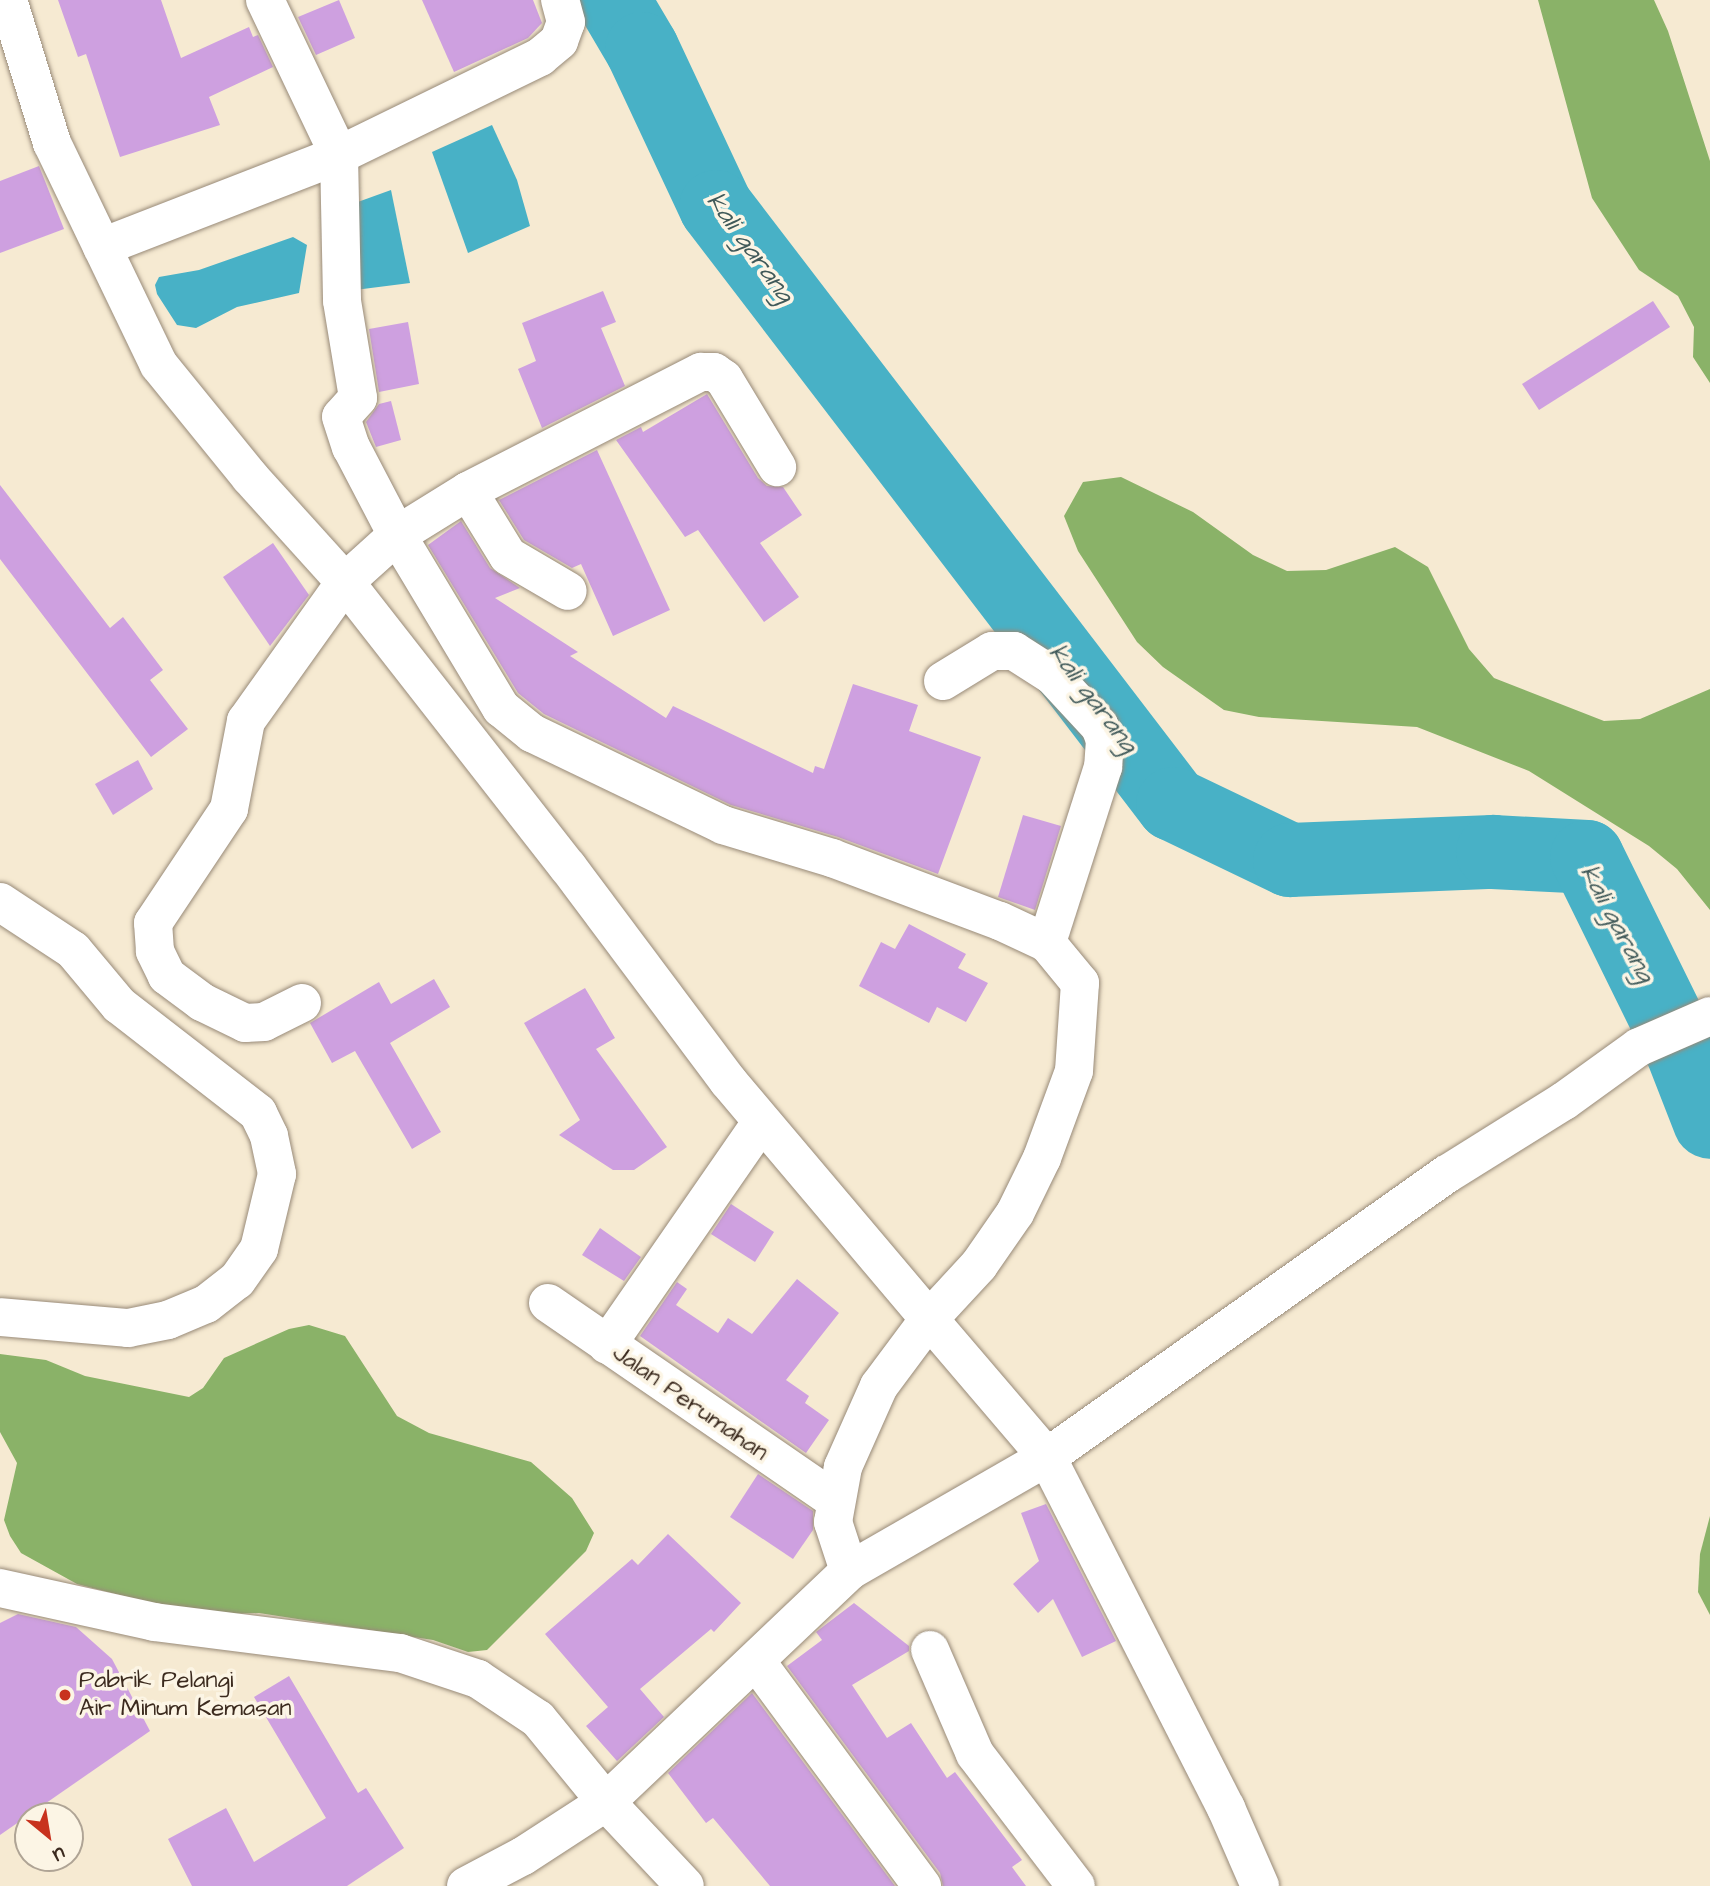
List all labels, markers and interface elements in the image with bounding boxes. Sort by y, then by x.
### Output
water label: kali garang [700,187,800,309]
water label: kali garang [1042,638,1144,760]
water label: kali garang [1573,860,1661,988]
street label: Jalan Perumahan [607,1339,773,1467]
place label: Pabrik Pelangi Air Minum Kemasan [79,1667,291,1723]
marker: Pabrik Pelangi Air Minum Kemasan [57,1687,73,1703]
north arrow [14,1802,84,1872]
text: U [47,1840,70,1868]

